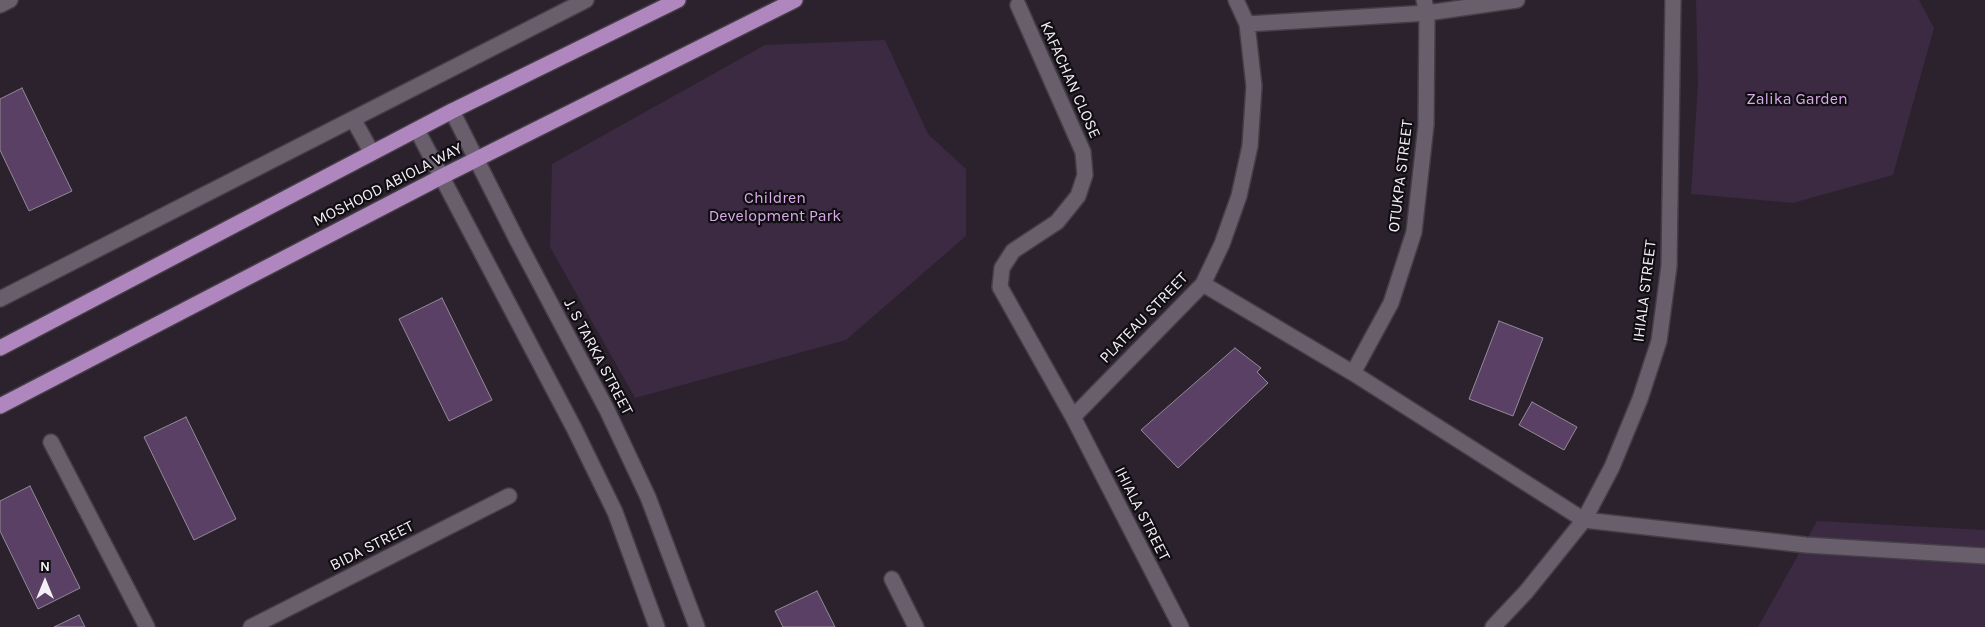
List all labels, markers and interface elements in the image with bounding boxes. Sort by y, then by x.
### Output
street label: KAFACHAN CLOSE [1036,18,1104,142]
park label: Zalika Garden [1746,89,1848,109]
street label: OTUKPA STREET [1385,119,1417,233]
street label: MOSHOOD ABIOLA WAY [310,139,466,231]
park label: Children Development Park [709,188,841,226]
street label: IHIALA STREET [1629,239,1661,343]
street label: PLATEAU STREET [1096,269,1192,367]
street label: J. S TARKA STREET [559,295,637,419]
street label: IHIALA STREET [1110,464,1174,564]
street label: BIDA STREET [327,517,417,575]
north arrow [20,557,70,607]
text: N [40,558,50,575]

